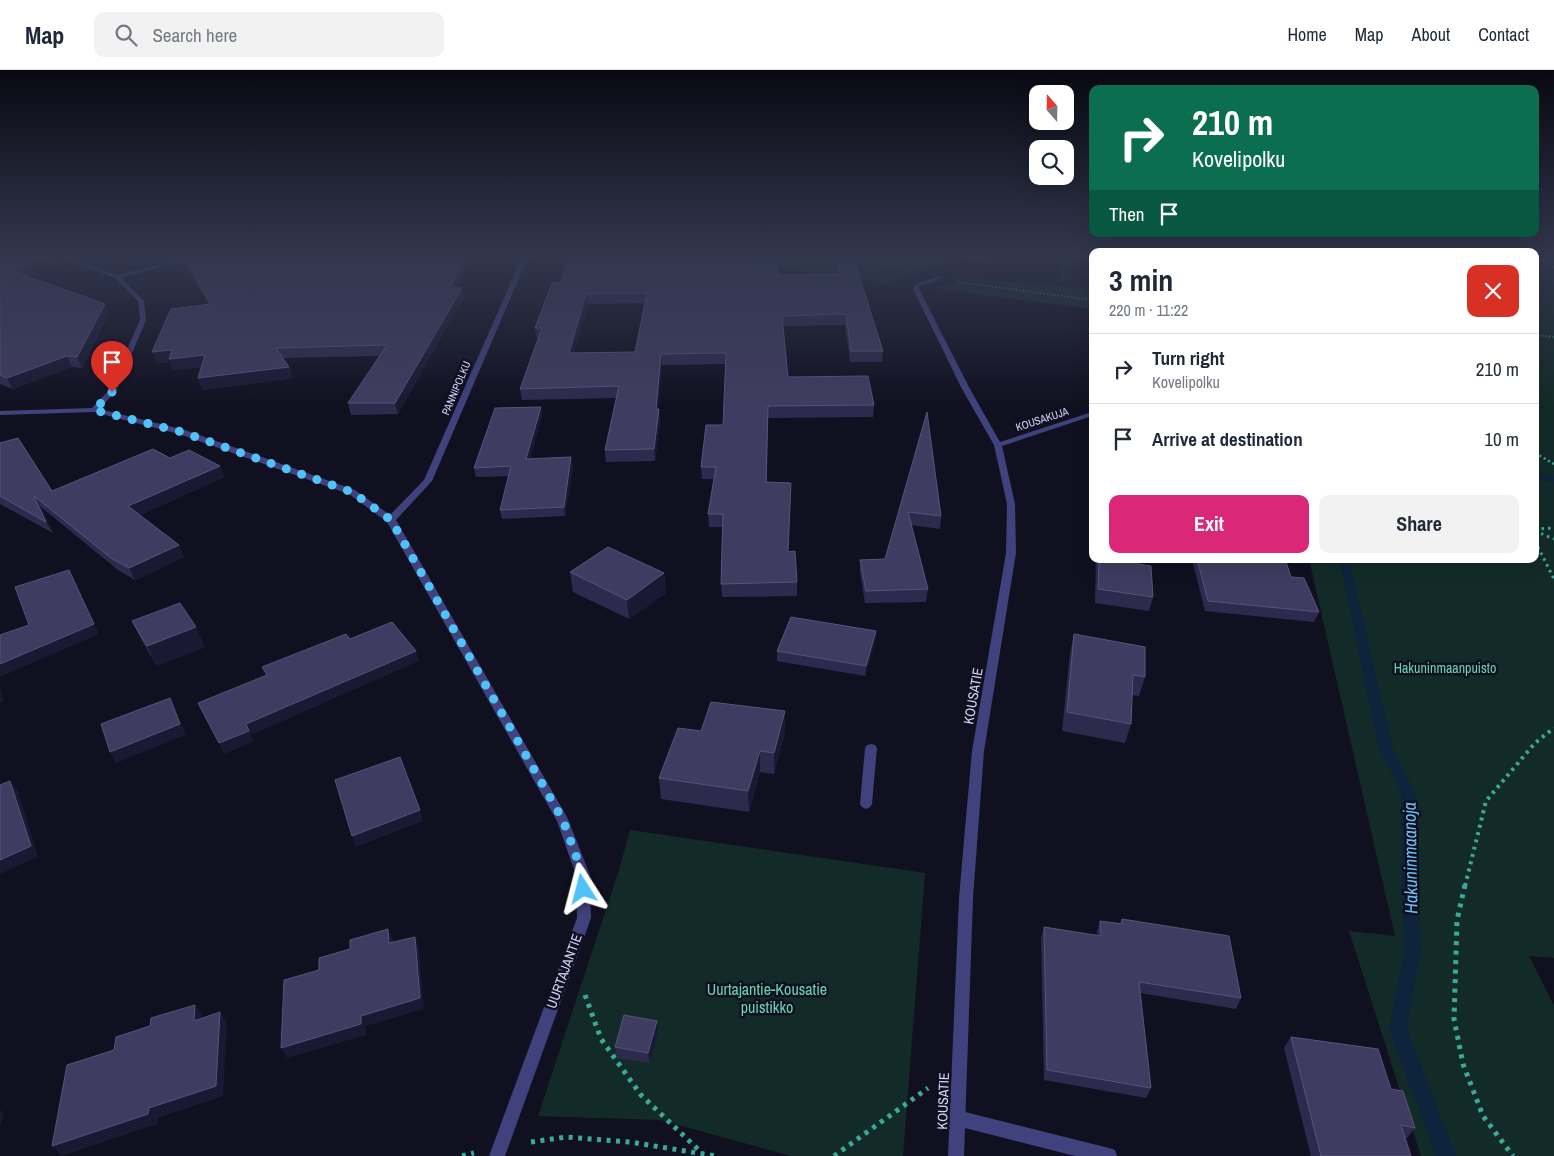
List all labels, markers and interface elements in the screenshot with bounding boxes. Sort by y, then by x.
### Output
search box [94,12,444,57]
text: Map [25,19,64,51]
icon: search [112,21,140,49]
text: Search here [152,22,237,48]
text: Home [1287,22,1327,47]
text: Map [1355,22,1384,47]
text: About [1412,22,1450,47]
text: Contact [1478,22,1529,47]
north arrow [1029,85,1074,130]
map controls [1029,85,1074,185]
text: 210 m [1192,99,1273,146]
icon: right [1109,105,1174,170]
button: search [1029,140,1074,185]
text: Kovelipolku [1192,144,1285,174]
icon: arrive [1155,200,1183,228]
text: Then [1109,201,1145,227]
text: 3 min [1109,260,1173,300]
button: close [1467,265,1519,317]
text: 220 m · 11:22 [1109,299,1188,321]
pin [91,341,133,392]
text: Turn right [1152,345,1224,371]
icon: arrive [98,348,126,376]
icon: right [1109,355,1137,383]
text: 210 m [1476,356,1519,382]
street label: PANNIPOLKU [438,359,474,417]
text: Kovelipolku [1152,371,1220,393]
street label: KOUSAKUJA [1014,404,1071,434]
icon: arrive [1109,425,1137,453]
text: Arrive at destination [1152,426,1303,452]
text: 10 m [1484,426,1519,452]
button: Exit [1109,495,1309,553]
button: Share [1319,495,1519,553]
park label: Hakuninmaanpuisto [1394,659,1496,677]
street label: KOUSATIE [959,666,987,726]
water label: Hakuninmaanoja [1397,802,1423,914]
position arrow [556,862,608,914]
street label: UURTAJANTIE [542,931,586,1011]
park label: Uurtajantie-Kousatie puistikko [707,978,827,1018]
street label: KOUSATIE [933,1072,953,1130]

